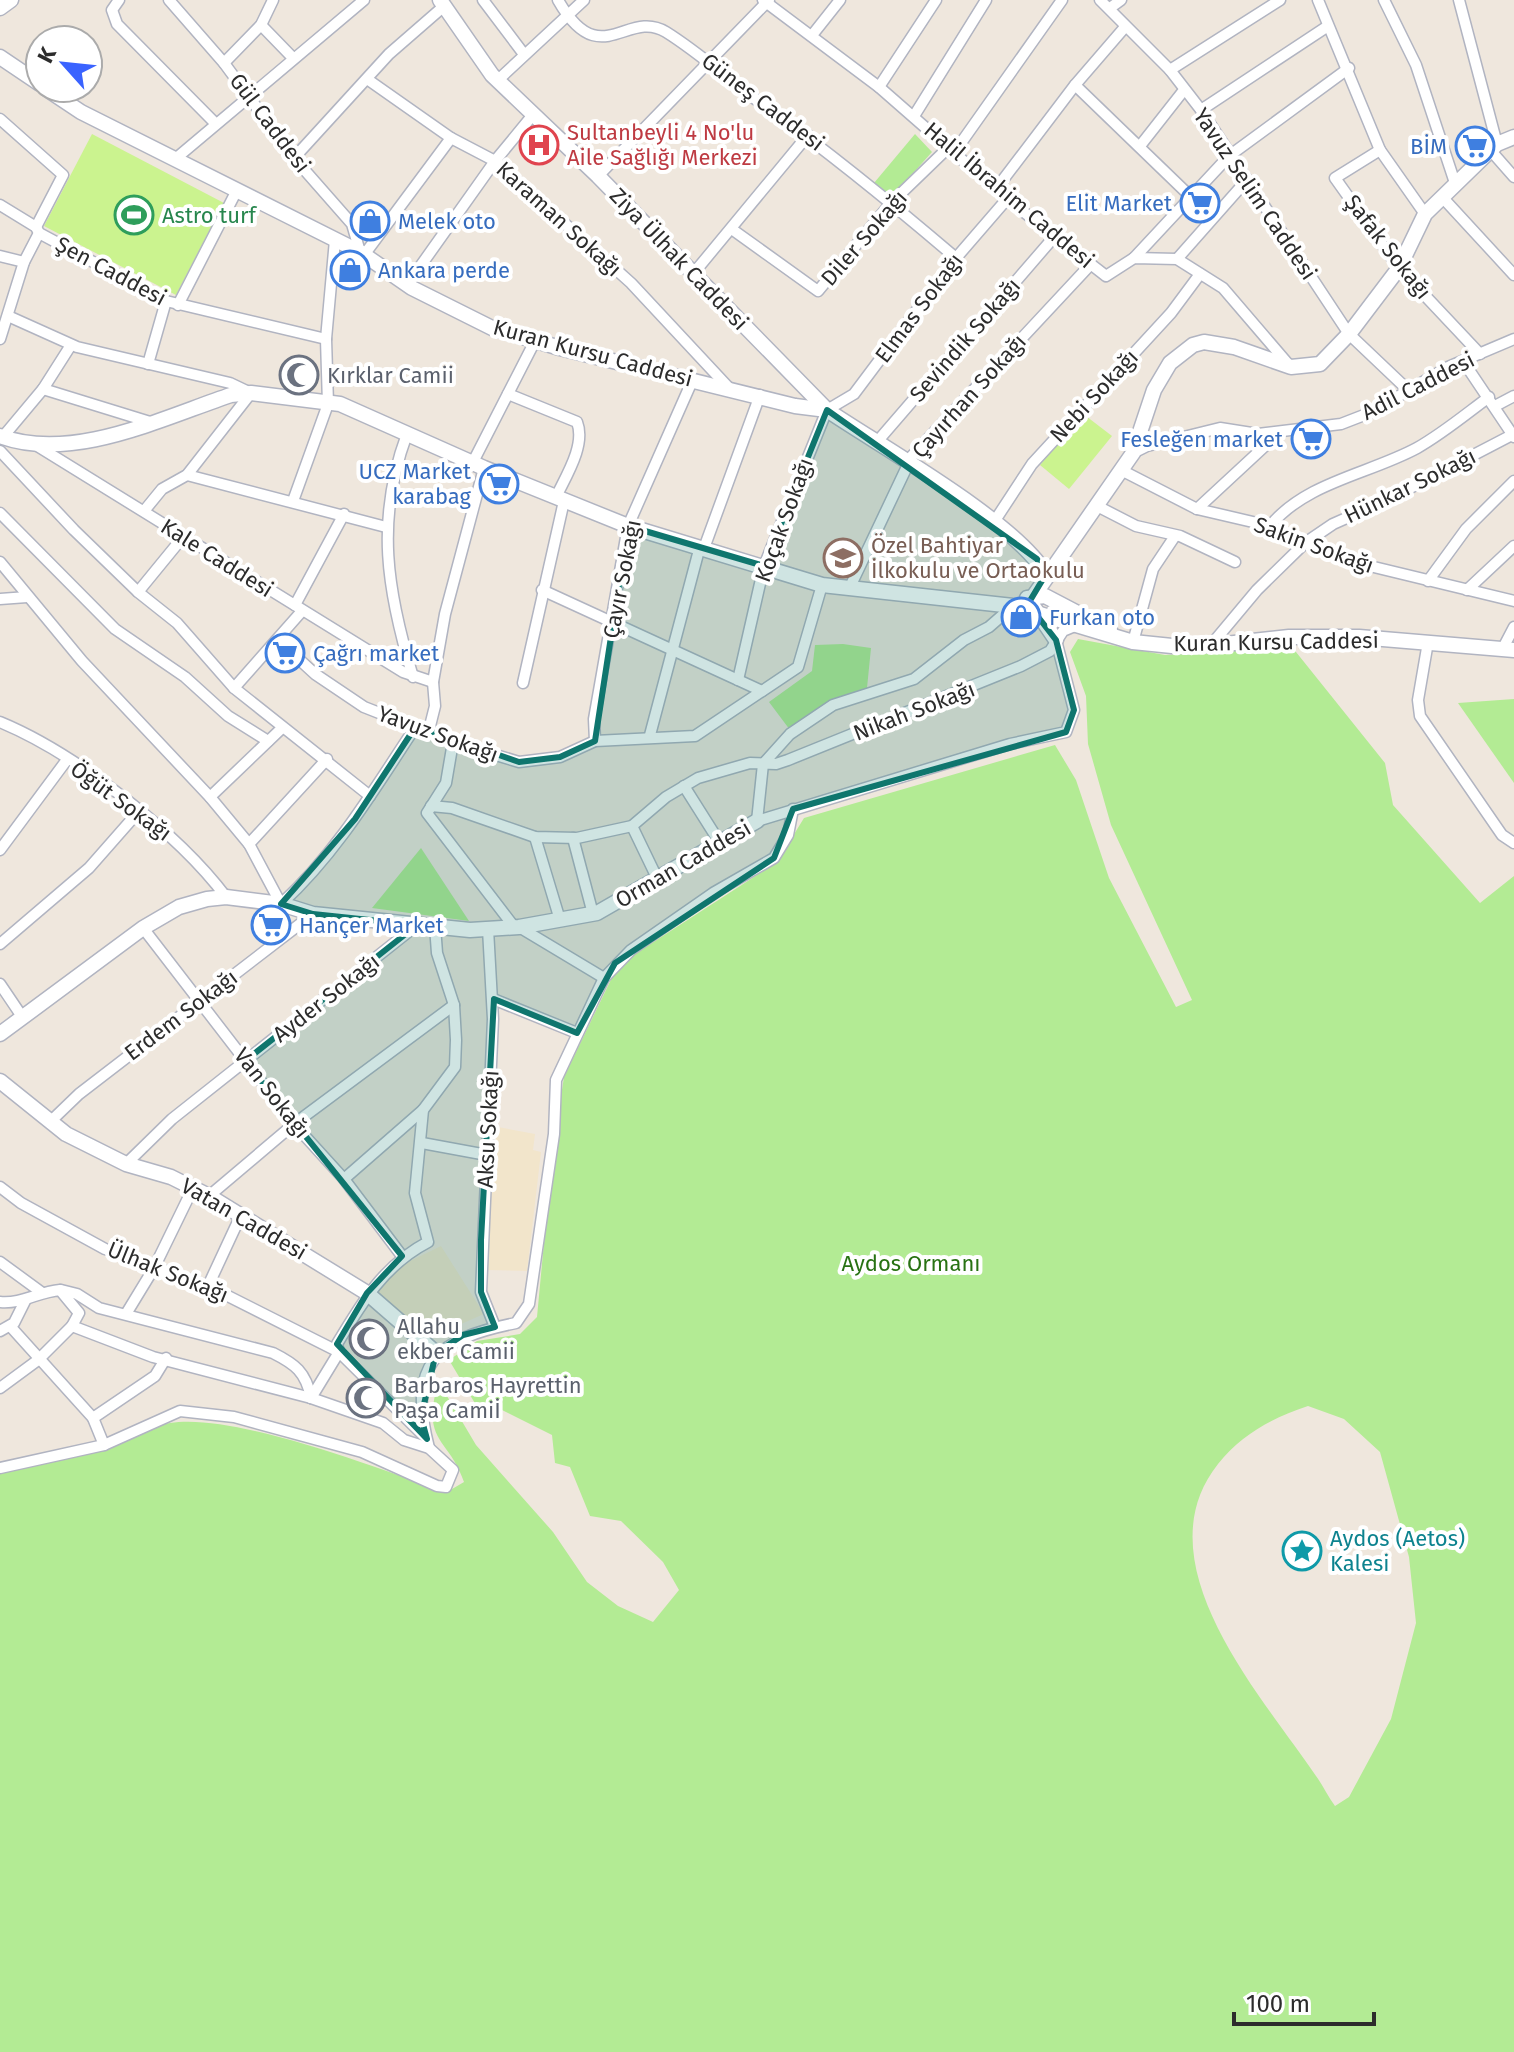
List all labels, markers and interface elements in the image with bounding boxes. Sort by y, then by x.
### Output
north arrow [24,24,104,104]
text: K [31,42,62,67]
street label: Güneş Caddesi [696,47,830,157]
street label: Gül Caddesi [224,68,316,178]
street label: Yavuz Selim Caddesi [1188,103,1322,285]
street label: Halil İbrahim Caddesi [919,116,1099,274]
place label: Sultanbeyli 4 No'lu Aile Sağlığı Merkezi [567,119,758,171]
hospital icon: Sultanbeyli 4 No'lu Aile Sağlığı Merkezi [518,124,560,166]
supermarket icon: BİM [1454,125,1496,167]
place label: BİM [1410,133,1447,160]
street label: Karaman Sokağı [491,156,627,282]
street label: Ziya Ülhak Caddesi [604,182,754,336]
supermarket icon: Elit Market [1179,182,1221,224]
street label: Diler Sokağı [815,185,913,291]
street label: Şafak Sokağı [1339,189,1437,305]
place label: Elit Market [1065,190,1172,217]
sports icon: Astro turf [113,194,155,236]
shop icon: Melek oto [349,200,391,242]
place label: Astro turf [162,202,258,229]
place label: Melek oto [398,208,496,235]
street label: Şen Caddesi [51,231,171,311]
street label: Elmas Sokağı [869,248,969,368]
shop icon: Ankara perde [329,249,371,291]
place label: Ankara perde [378,257,510,284]
street label: Sevindik Sokağı [904,272,1026,408]
street label: Kuran Kursu Caddesi [490,313,696,393]
street label: Çayırhan Sokağı [906,328,1033,464]
street label: Nebi Sokağı [1044,344,1144,448]
street label: Adil Caddesi [1357,346,1479,426]
mosque icon: Kırklar Camii [278,354,320,396]
place label: Kırklar Camii [327,362,454,389]
supermarket icon: Fesleğen market [1290,418,1332,460]
place label: Fesleğen market [1120,426,1283,453]
street label: Hünkar Sokağı [1340,443,1480,529]
street label: Koçak Sokağı [749,454,819,586]
place label: UCZ Market karabag [358,458,472,510]
supermarket icon: UCZ Market karabag [478,463,520,505]
street label: Sakin Sokağı [1251,511,1377,579]
street label: Kale Caddesi [156,513,278,603]
street label: Çayır Sokağı [597,517,648,641]
place label: Özel Bahtiyar İlkokulu ve Ortaokulu [871,532,1085,584]
school or university icon: Özel Bahtiyar İlkokulu ve Ortaokulu [822,537,864,579]
shop icon: Furkan oto [1000,596,1042,638]
place label: Furkan oto [1049,604,1155,631]
street label: Kuran Kursu Caddesi [1173,627,1379,657]
supermarket icon: Çağrı market [264,632,306,674]
place label: Çağrı market [313,640,439,668]
street label: Nikah Sokağı [849,675,979,747]
street label: Yavuz Sokağı [374,700,502,768]
street label: Öğüt Sokağı [65,755,177,847]
street label: Orman Caddesi [610,814,756,914]
supermarket icon: Hançer Market [250,904,292,946]
place label: Hançer Market [299,912,444,939]
street label: Ayder Sokağı [267,948,385,1048]
street label: Erdem Sokağı [119,964,243,1066]
street label: Van Sokağı [228,1042,316,1144]
street label: Aksu Sokağı [471,1069,505,1189]
street label: Vatan Caddesi [176,1172,312,1266]
street label: Ülhak Sokağı [104,1235,232,1309]
park label: Aydos Ormanı [841,1250,981,1277]
place label: Allahu ekber Camii [397,1313,515,1365]
mosque icon: Allahu ekber Camii [348,1318,390,1360]
place label: Barbaros Hayrettin Paşa Camiİ [394,1372,582,1424]
mosque icon: Barbaros Hayrettin Paşa Camiİ [345,1377,387,1419]
place label: Aydos (Aetos) Kalesi [1330,1525,1465,1577]
place icon: Aydos (Aetos) Kalesi [1281,1530,1323,1572]
scale bar [1234,1976,1374,2026]
text: 100 m [1246,1990,1310,2018]

